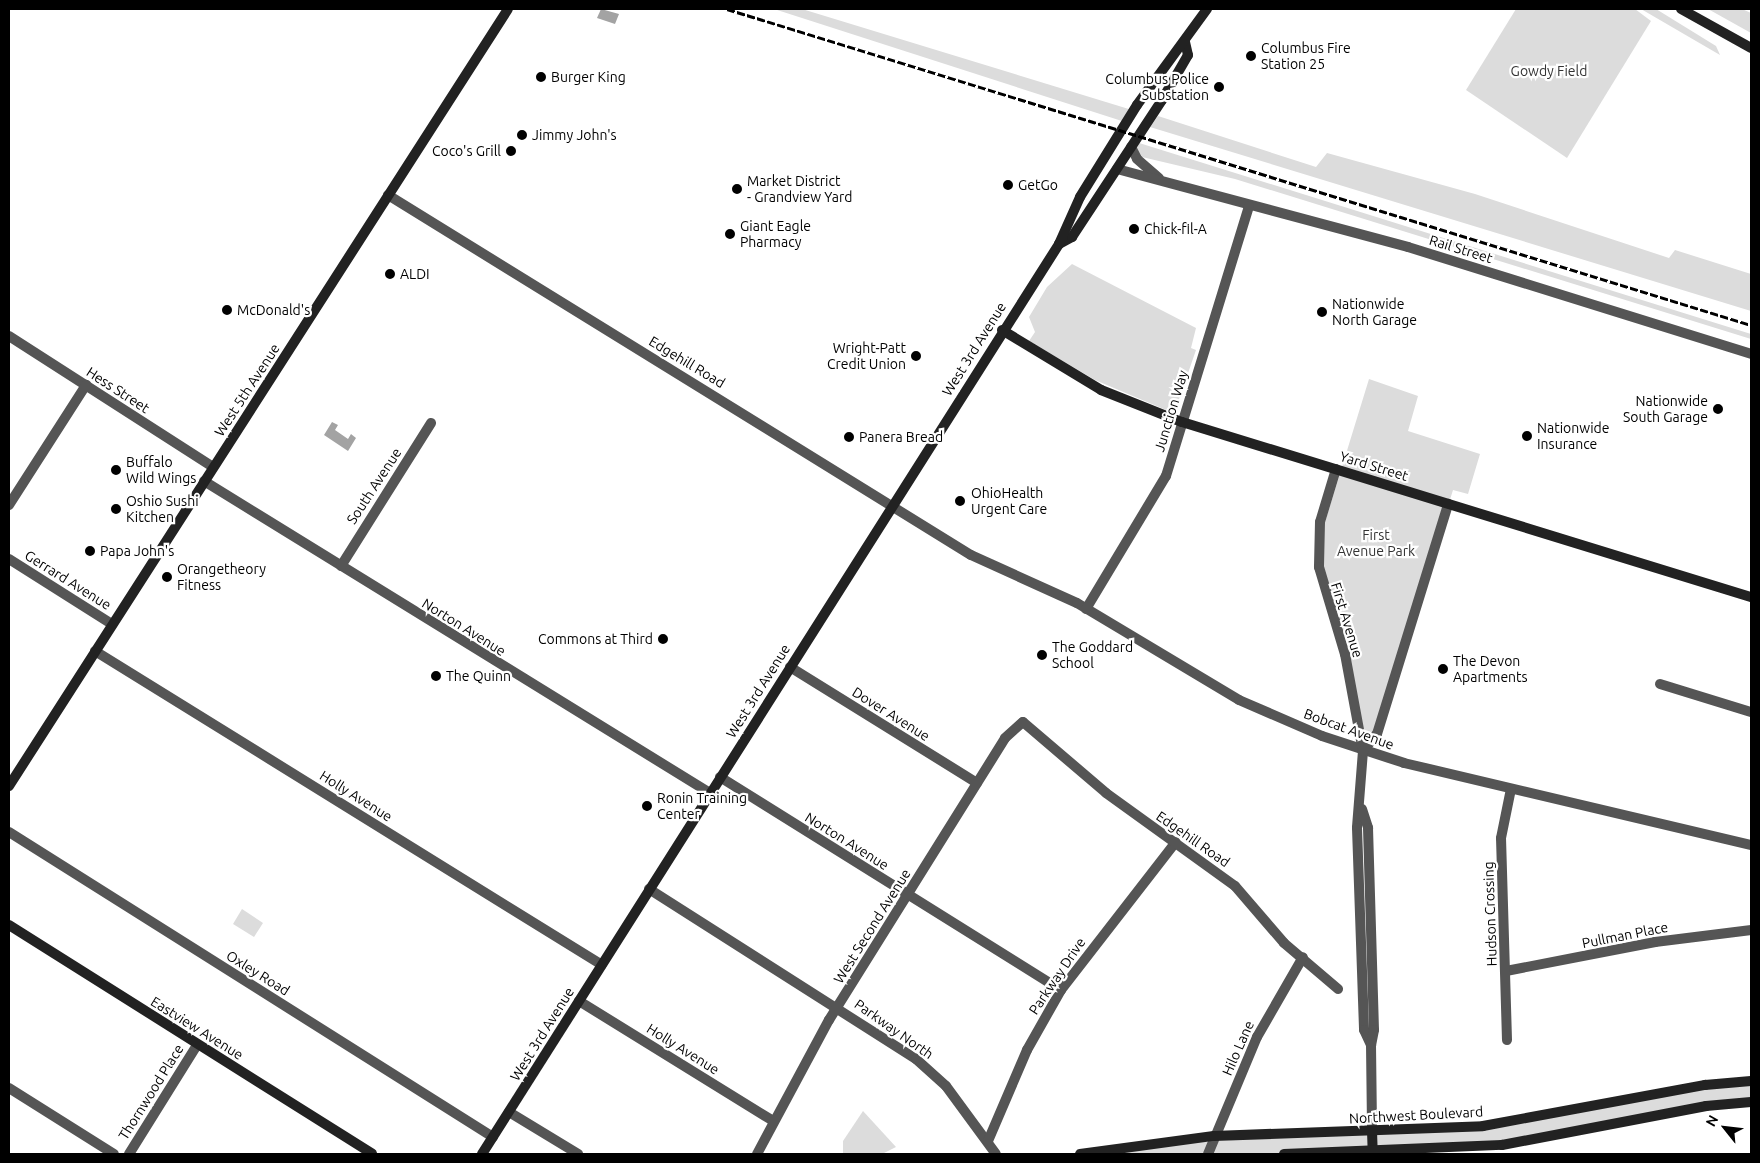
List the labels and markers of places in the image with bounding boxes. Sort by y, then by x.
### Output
place label: Columbus Fire Station 25 [1261,40,1351,72]
marker: Columbus Fire Station 25 [1245,50,1257,62]
place label: Burger King [551,69,626,85]
marker: Burger King [535,71,547,83]
place label: Columbus Police Substation [1105,71,1209,104]
marker: Columbus Police Substation [1213,81,1225,93]
place label: Jimmy John's [532,127,617,143]
marker: Jimmy John's [516,129,528,141]
place label: Coco's Grill [432,143,501,159]
marker: Coco's Grill [505,145,517,157]
place label: Market District - Grandview Yard [747,173,853,206]
place label: GetGo [1018,177,1058,193]
marker: GetGo [1002,179,1014,191]
marker: Market District - Grandview Yard [731,183,743,195]
place label: Giant Eagle Pharmacy [740,218,811,250]
place label: Chick-fil-A [1144,221,1207,237]
marker: Chick-fil-A [1128,223,1140,235]
marker: Giant Eagle Pharmacy [724,228,736,240]
place label: ALDI [400,266,430,282]
marker: ALDI [384,268,396,280]
place label: Nationwide North Garage [1332,296,1417,328]
place label: McDonald's [237,302,310,318]
marker: McDonald's [221,304,233,316]
marker: Nationwide North Garage [1316,306,1328,318]
place label: Wright-Patt Credit Union [827,340,906,372]
marker: Wright-Patt Credit Union [910,350,922,362]
place label: Nationwide South Garage [1623,393,1708,426]
marker: Nationwide South Garage [1712,403,1724,415]
place label: Nationwide Insurance [1537,420,1609,452]
place label: Panera Bread [859,429,943,445]
marker: Nationwide Insurance [1521,430,1533,442]
marker: Panera Bread [843,431,855,443]
place label: Buffalo Wild Wings [126,454,196,487]
marker: Buffalo Wild Wings [110,464,122,476]
place label: OhioHealth Urgent Care [971,485,1047,518]
place label: Oshio Sushi Kitchen [126,493,199,526]
marker: OhioHealth Urgent Care [953,494,967,508]
marker: Oshio Sushi Kitchen [110,503,122,515]
place label: Papa John's [100,543,174,559]
marker: Papa John's [84,545,96,557]
place label: Orangetheory Fitness [177,561,266,594]
marker: Orangetheory Fitness [161,571,173,583]
place label: Commons at Third [538,631,653,647]
marker: Commons at Third [657,633,669,645]
place label: The Goddard School [1052,639,1133,672]
marker: The Goddard School [1036,649,1048,661]
place label: The Devon Apartments [1453,653,1528,686]
marker: The Devon Apartments [1437,663,1449,675]
place label: The Quinn [446,668,511,684]
marker: The Quinn [430,670,442,682]
place label: Ronin Training Center [657,790,747,822]
marker: Ronin Training Center [641,800,653,812]

